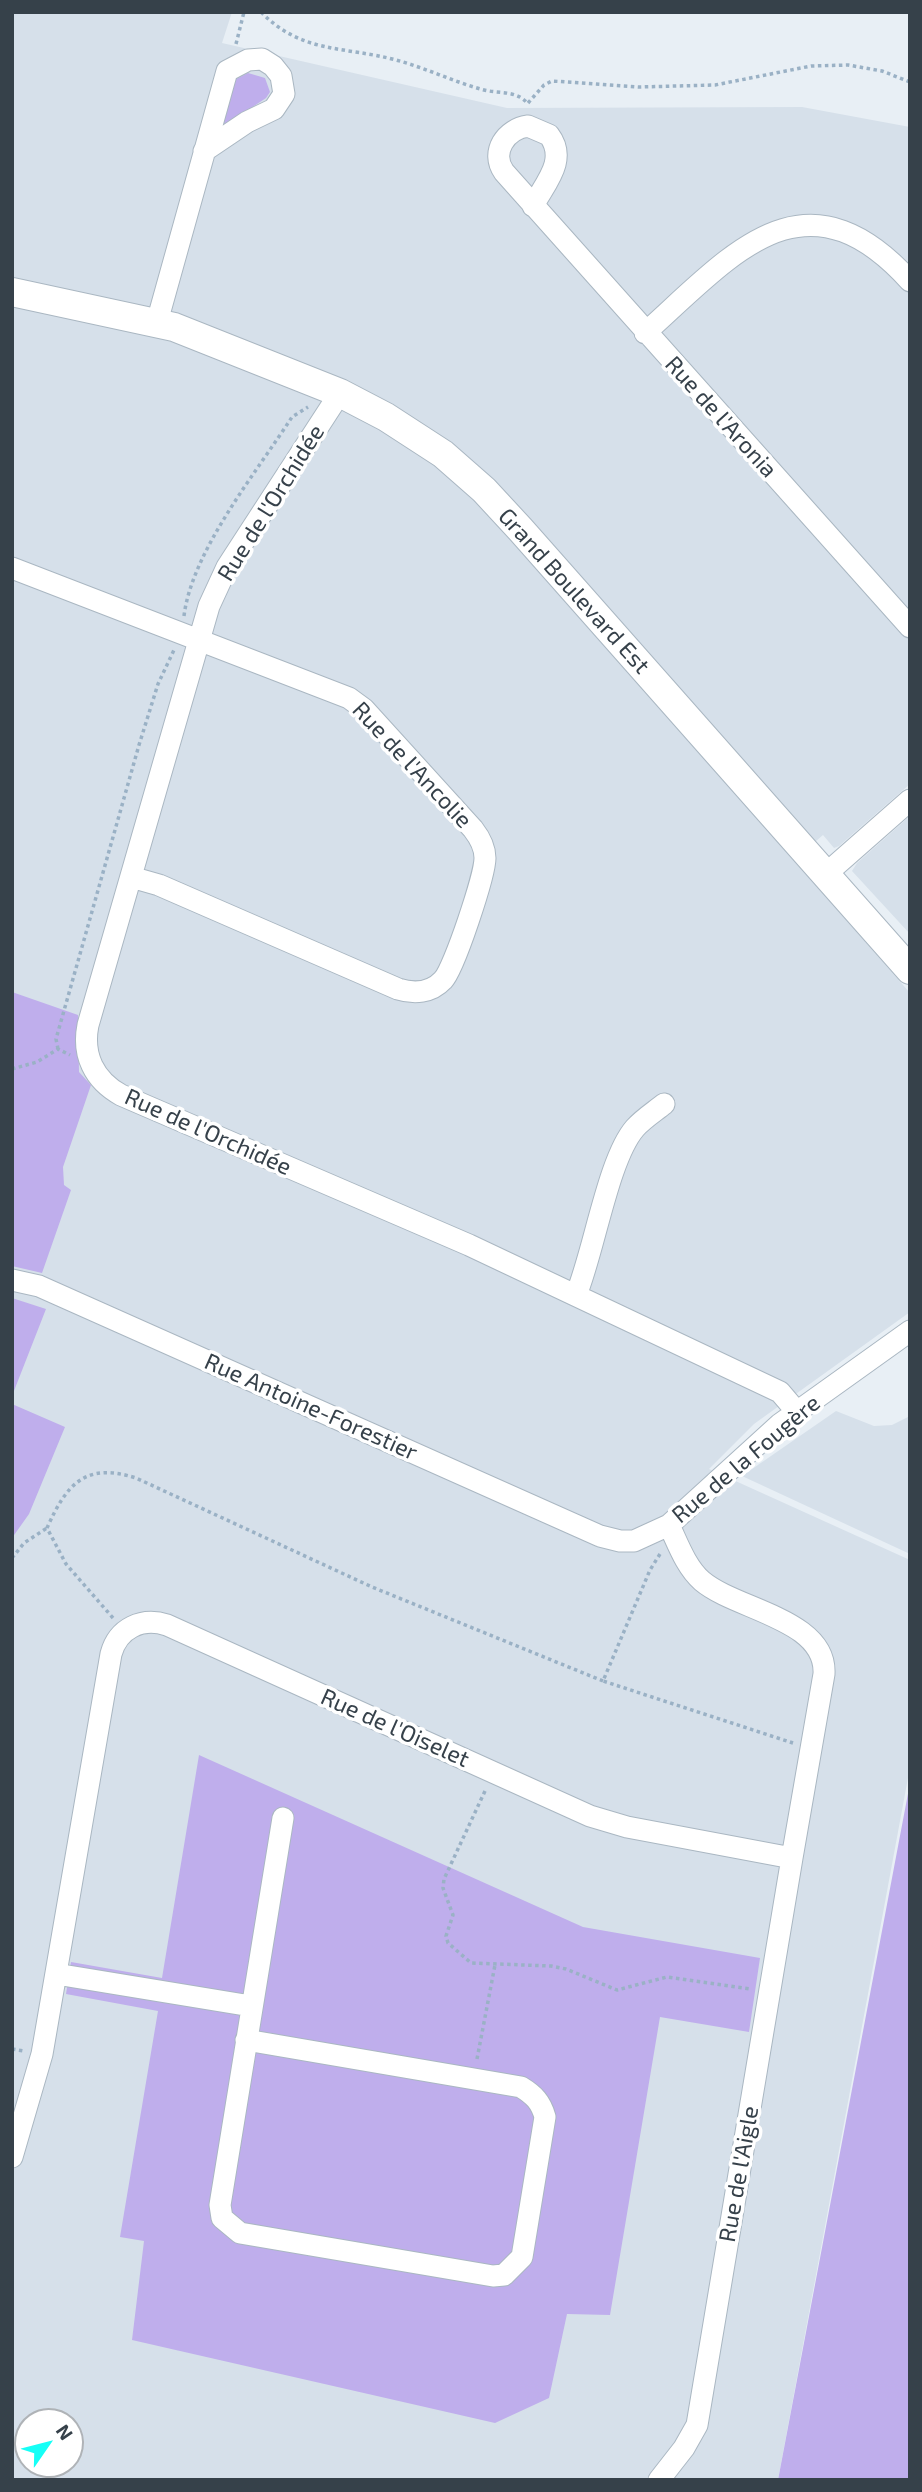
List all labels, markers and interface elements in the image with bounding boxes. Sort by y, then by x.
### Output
street label: Rue de l'Aronia [659,351,783,483]
street label: Rue de l'Orchidée [212,420,330,586]
street label: Grand Boulevard Est [493,503,655,679]
street label: Rue de l'Ancolie [347,696,477,834]
street label: Rue de l'Orchidée [121,1083,295,1181]
street label: Rue Antoine-Forestier [200,1348,422,1466]
street label: Rue de la Fougère [666,1389,826,1529]
street label: Rue de l'Oiselet [316,1683,474,1773]
street label: Rue de l'Aigle [713,2104,765,2244]
north arrow [14,2408,84,2478]
text: N [52,2420,78,2444]

